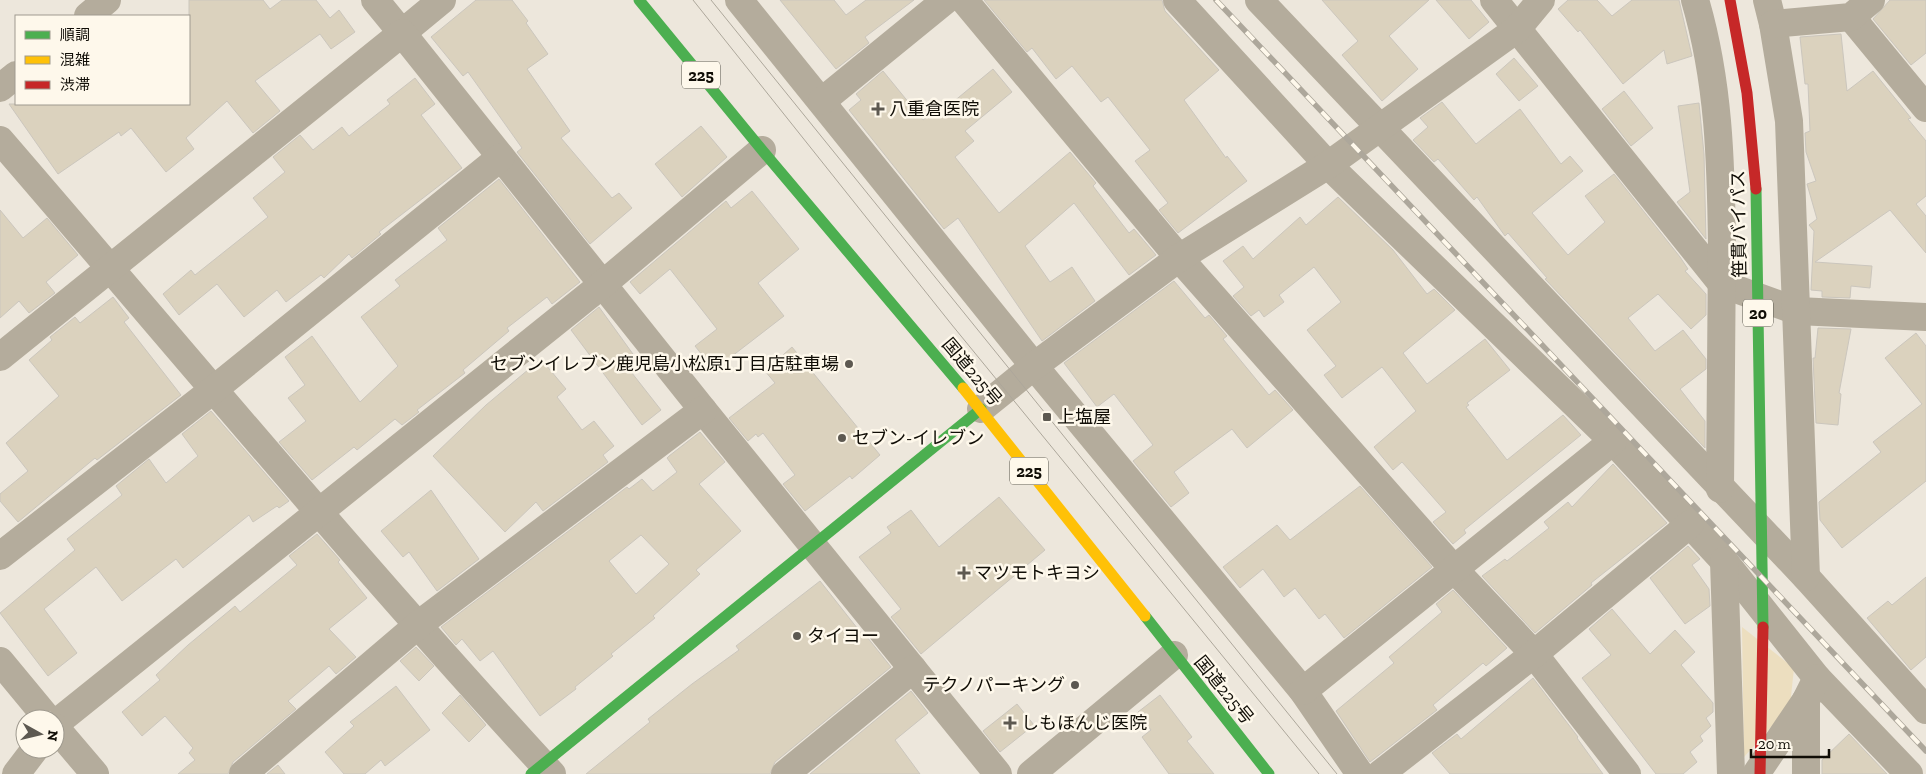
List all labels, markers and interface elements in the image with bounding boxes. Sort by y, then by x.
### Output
legend [15,15,190,105]
text: 順調 [60,26,90,44]
text: 混雑 [60,51,90,69]
road number: 225 [682,62,720,88]
text: 渋滞 [60,76,90,94]
place label: 八重倉医院 [889,98,979,120]
marker: 八重倉医院 [871,102,885,116]
street label: 笹貫バイパス [1727,170,1751,278]
road number: 20 [1743,300,1773,326]
street label: 国道225号 [937,334,1007,410]
place label: セブンイレブン鹿児島小松原1丁目店駐車場 [490,353,839,375]
marker: セブンイレブン鹿児島小松原1丁目店駐車場 [843,358,855,370]
place label: 上塩屋 [1057,406,1111,428]
marker: 上塩屋 [1041,411,1053,423]
place label: セブン-イレブン [852,427,984,449]
marker: セブン-イレブン [836,432,848,444]
road number: 225 [1010,458,1048,484]
place label: マツモトキヨシ [974,562,1100,584]
marker: マツモトキヨシ [958,567,970,579]
place label: タイヨー [807,625,879,647]
marker: タイヨー [791,630,803,642]
street label: 国道225号 [1190,651,1258,729]
place label: テクノパーキング [923,674,1065,696]
marker: テクノパーキング [1069,679,1081,691]
north arrow [15,709,65,759]
place label: しもほんじ医院 [1021,712,1147,734]
marker: しもほんじ医院 [1003,716,1017,730]
scale bar [1751,726,1828,758]
text: N [43,729,62,743]
text: 20 m [1758,735,1791,753]

